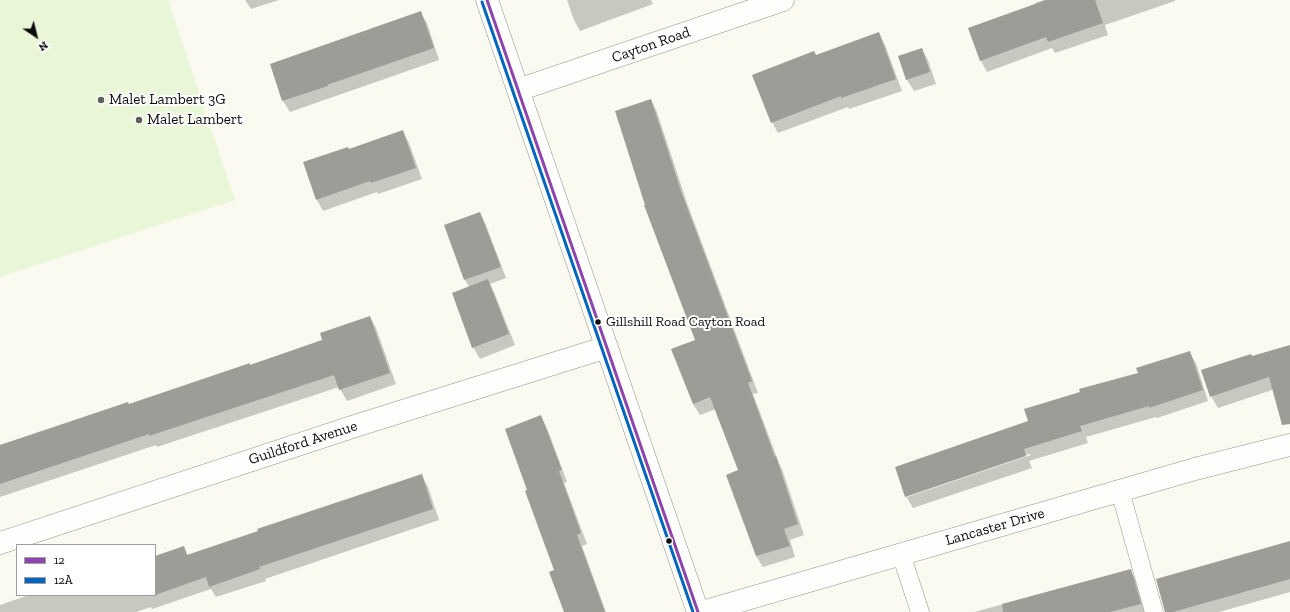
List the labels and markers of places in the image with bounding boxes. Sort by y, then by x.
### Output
place label: Malet Lambert 3G [109,91,226,109]
marker: Malet Lambert 3G [96,95,106,105]
place label: Malet Lambert [147,111,243,129]
marker: Malet Lambert [134,115,144,125]
place label: Gillshill Road Cayton Road [606,314,765,330]
marker: Gillshill Road Cayton Road [593,317,603,327]
unlabelled marker [664,536,674,546]

